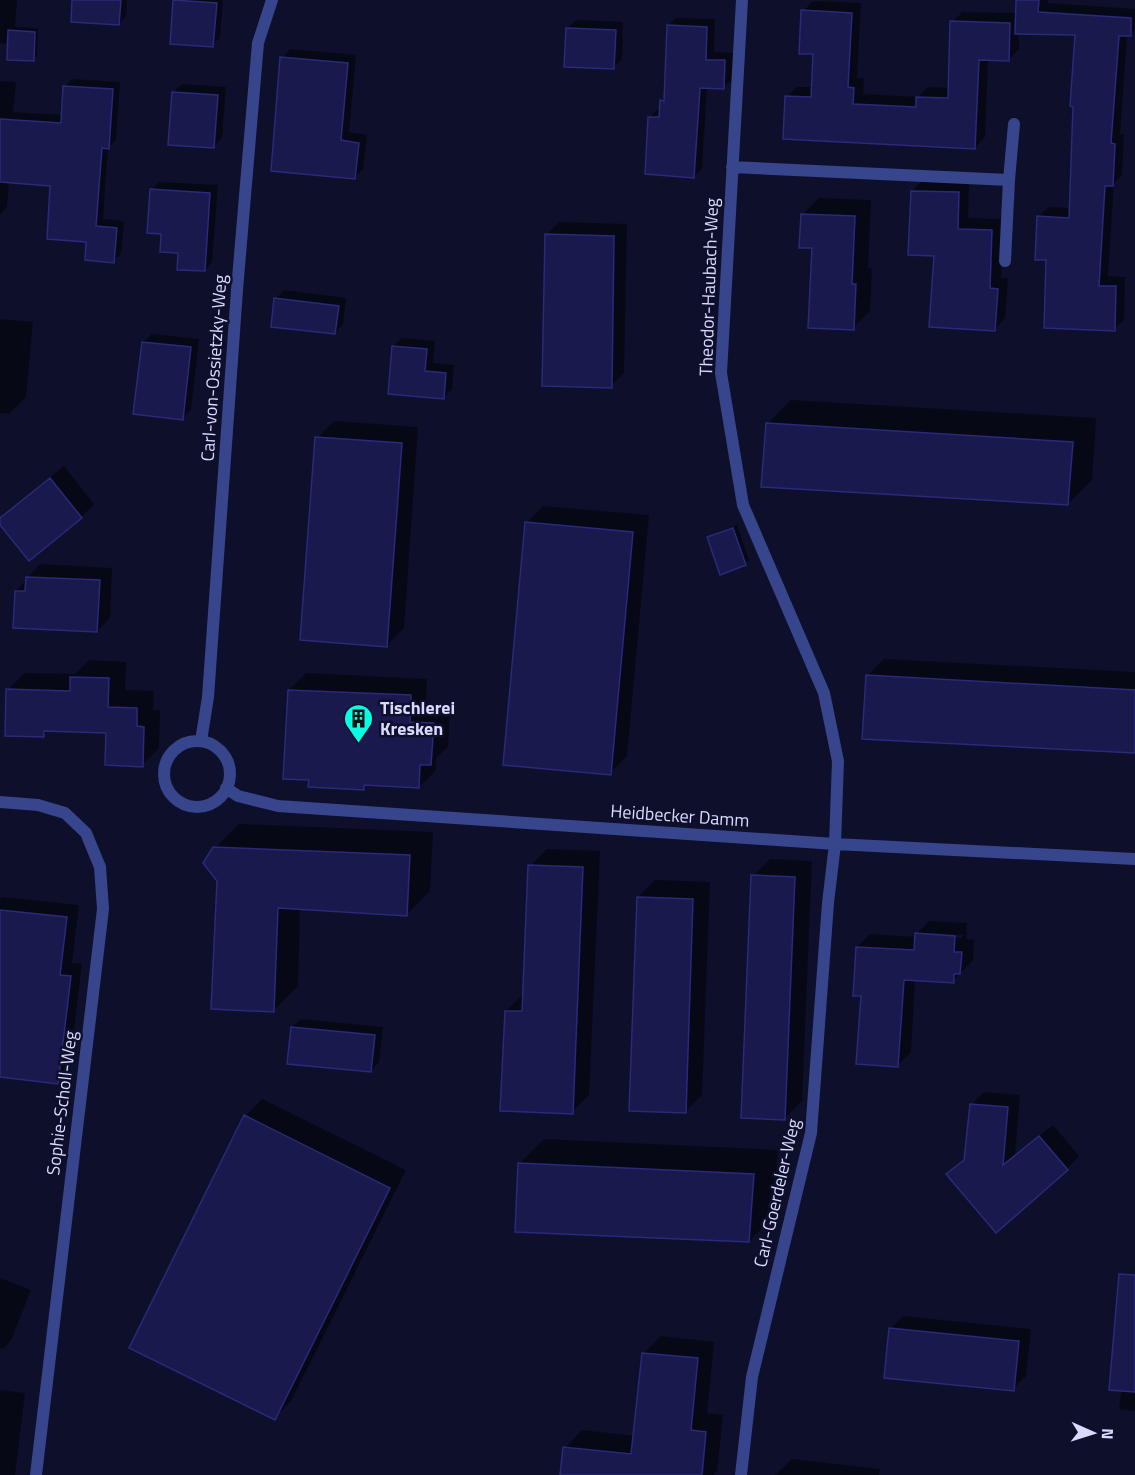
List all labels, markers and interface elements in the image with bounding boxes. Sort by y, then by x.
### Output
street label: Theodor-Haubach-Weg [692,197,725,377]
street label: Carl-von-Ossietzky-Weg [194,274,233,462]
place label: Tischlerei Kresken [380,694,455,742]
building icon: Tischlerei Kresken [343,702,375,744]
street label: Heidbecker Damm [610,797,751,834]
street label: Sophie-Scholl-Weg [39,1029,84,1177]
street label: Carl-Goerdeler-Weg [746,1116,807,1270]
north arrow [1063,1403,1123,1463]
text: N [1096,1428,1120,1440]

